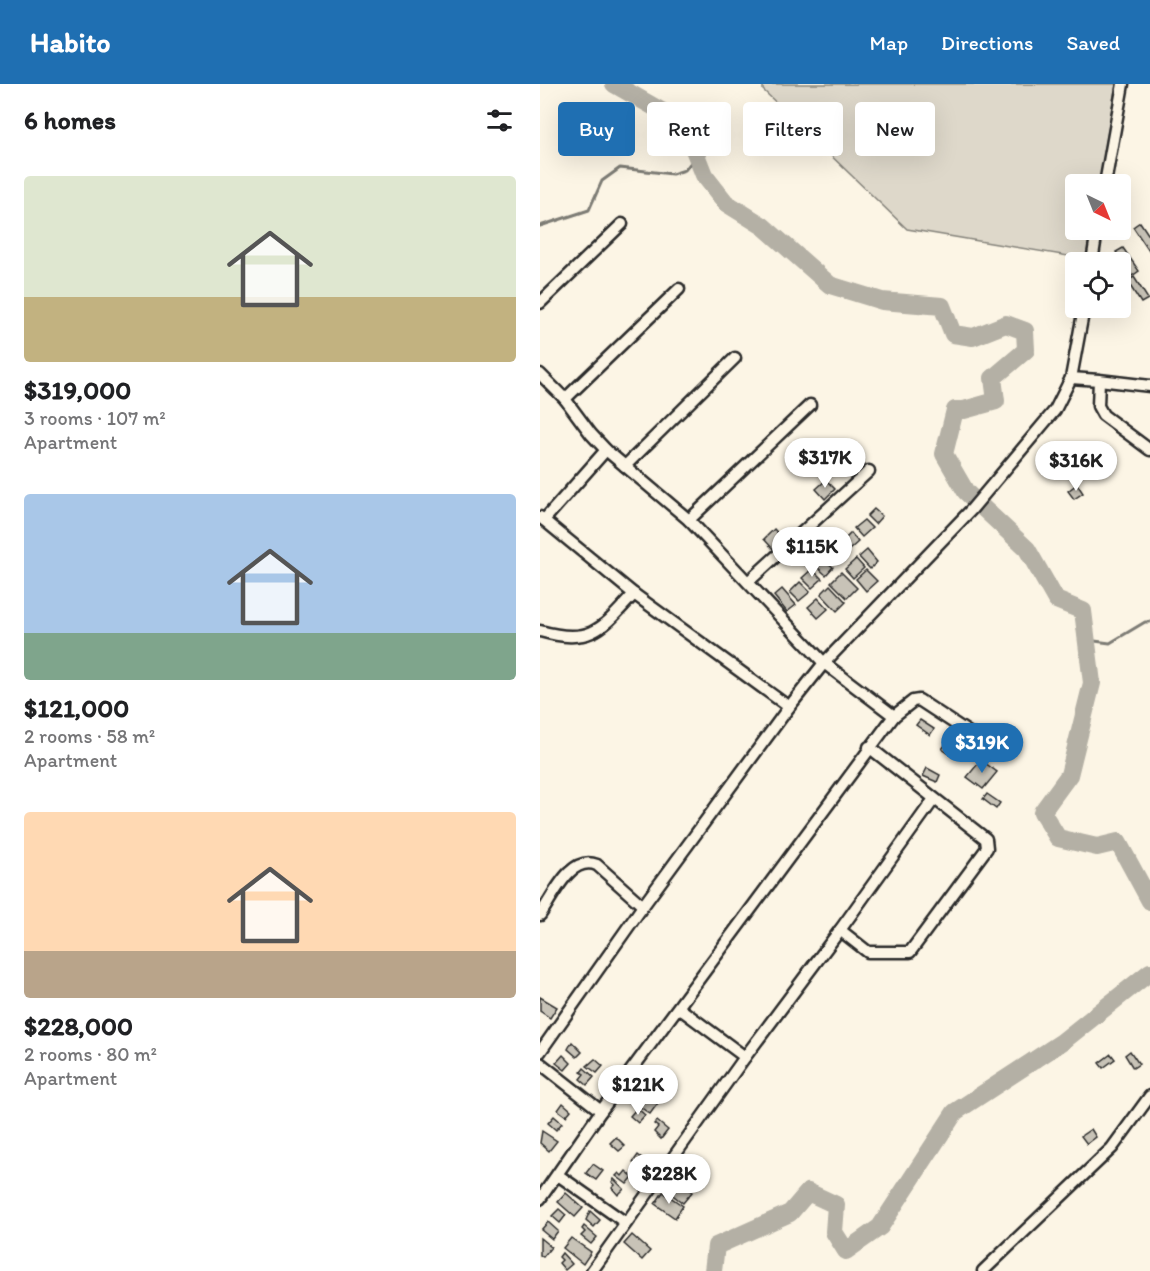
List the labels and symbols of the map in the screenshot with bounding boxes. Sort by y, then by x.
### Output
north arrow [1065,174,1131,240]
pin: $317K [783,438,867,489]
pin: $316K [1034,441,1118,492]
pin: $115K [770,527,854,578]
pin: $319K [940,723,1024,774]
pin: $121K [596,1065,680,1116]
pin: $228K [627,1154,711,1205]

